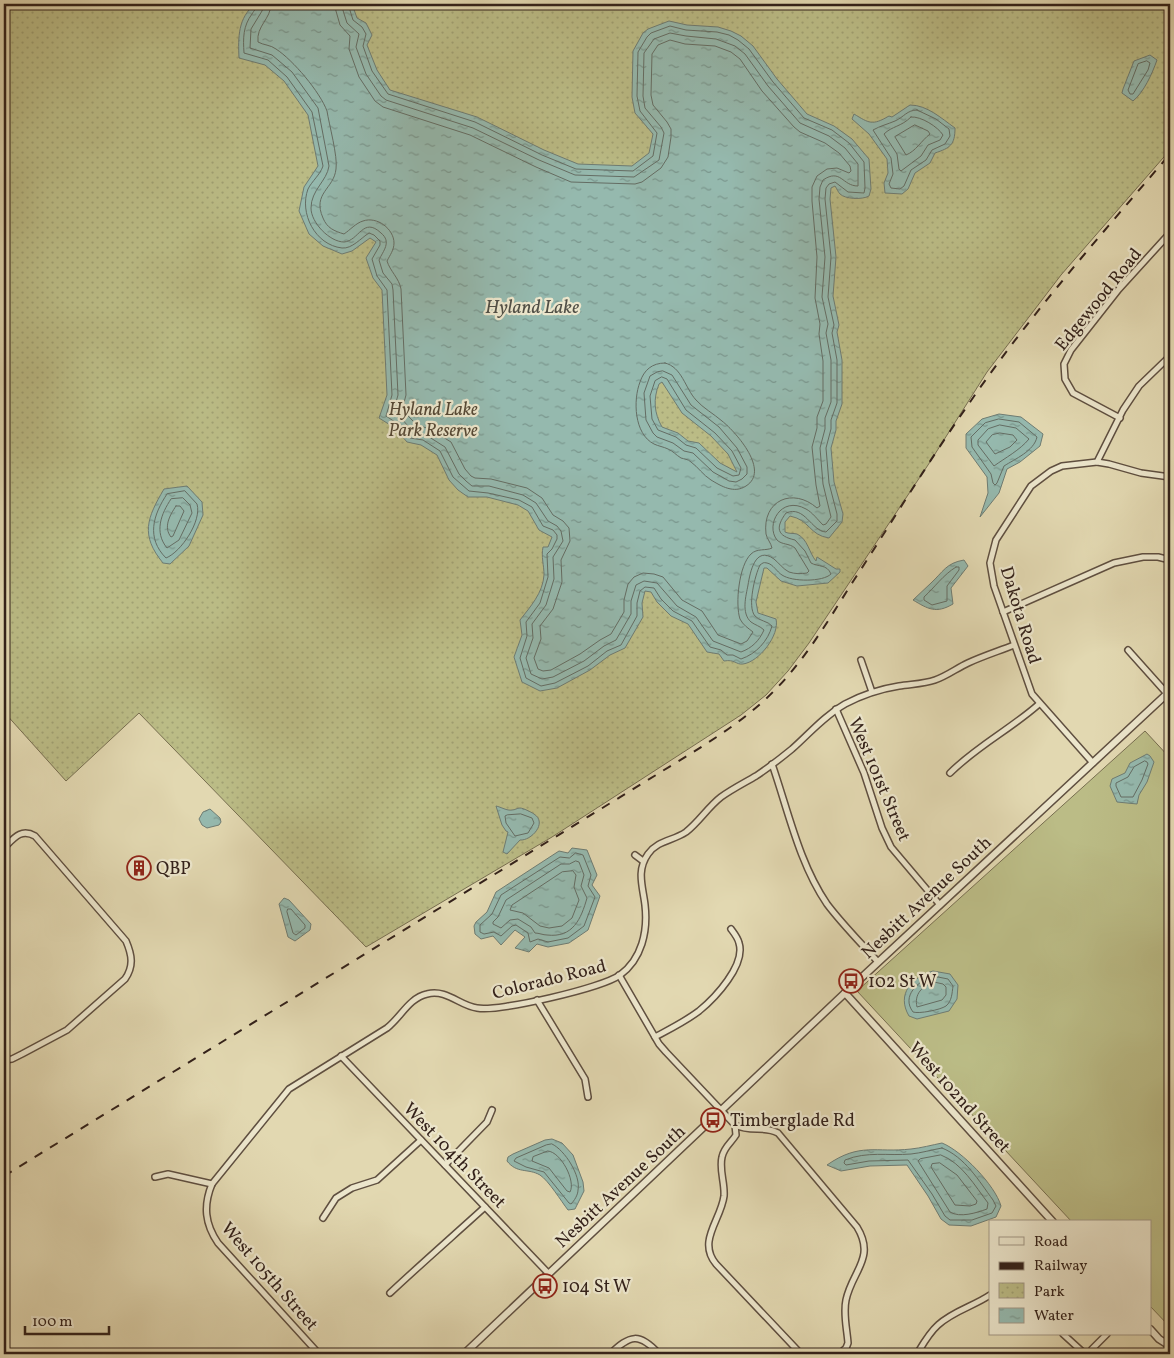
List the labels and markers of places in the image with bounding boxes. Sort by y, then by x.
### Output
building icon: QBP [126,855,152,881]
place label: QBP [156,857,191,882]
bus stop icon: 102 St W [838,968,864,994]
place label: 102 St W [868,970,936,995]
bus stop icon: Timberglade Rd [700,1107,726,1133]
place label: Timberglade Rd [730,1109,855,1134]
bus stop icon: 104 St W [532,1273,558,1299]
place label: 104 St W [562,1275,631,1300]

